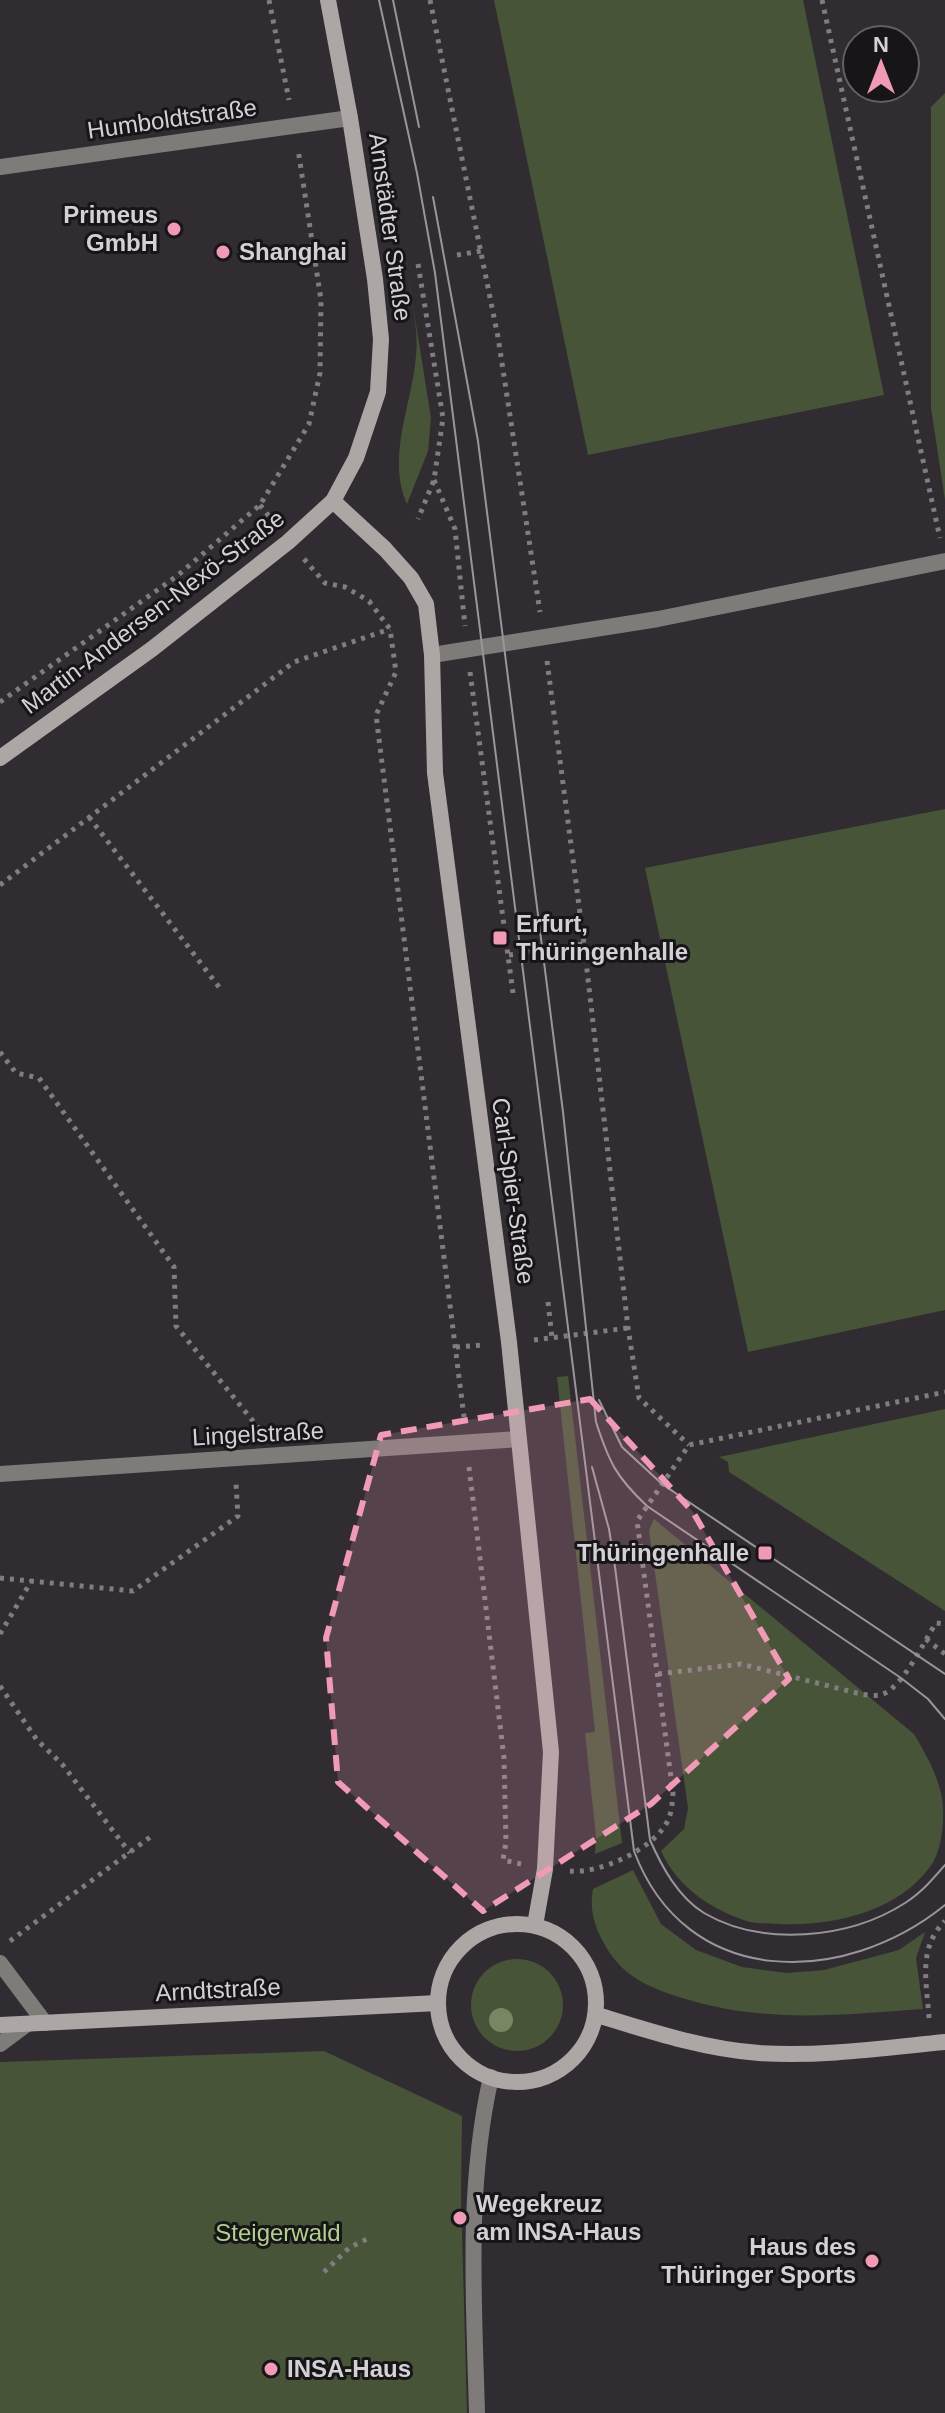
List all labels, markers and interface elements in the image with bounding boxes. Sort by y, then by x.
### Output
north arrow [841,24,921,104]
text: N [873,32,889,57]
street label: Humboldtstraße [86,93,258,144]
street label: Arnstädter Straße [364,131,417,323]
place label: Primeus GmbH [63,201,158,256]
marker: Primeus GmbH [165,220,183,238]
place label: Shanghai [239,238,347,265]
marker: Shanghai [214,243,232,261]
street label: Martin-Andersen-Nexö-Straße [16,504,289,719]
place label: Erfurt, Thüringenhalle [516,910,688,965]
marker: Erfurt, Thüringenhalle [491,929,509,947]
street label: Carl-Spier-Straße [487,1096,540,1286]
street label: Lingelstraße [191,1417,325,1450]
place label: Thüringenhalle [577,1539,749,1566]
marker: Thüringenhalle [756,1544,774,1562]
street label: Arndtstraße [155,1973,281,2006]
place label: Wegekreuz am INSA-Haus [476,2190,641,2245]
marker: Wegekreuz am INSA-Haus [451,2209,469,2227]
park label: Steigerwald [215,2219,341,2246]
place label: Haus des Thüringer Sports [661,2233,856,2288]
marker: Haus des Thüringer Sports [863,2252,881,2270]
place label: INSA-Haus [287,2355,411,2382]
marker: INSA-Haus [262,2360,280,2378]

